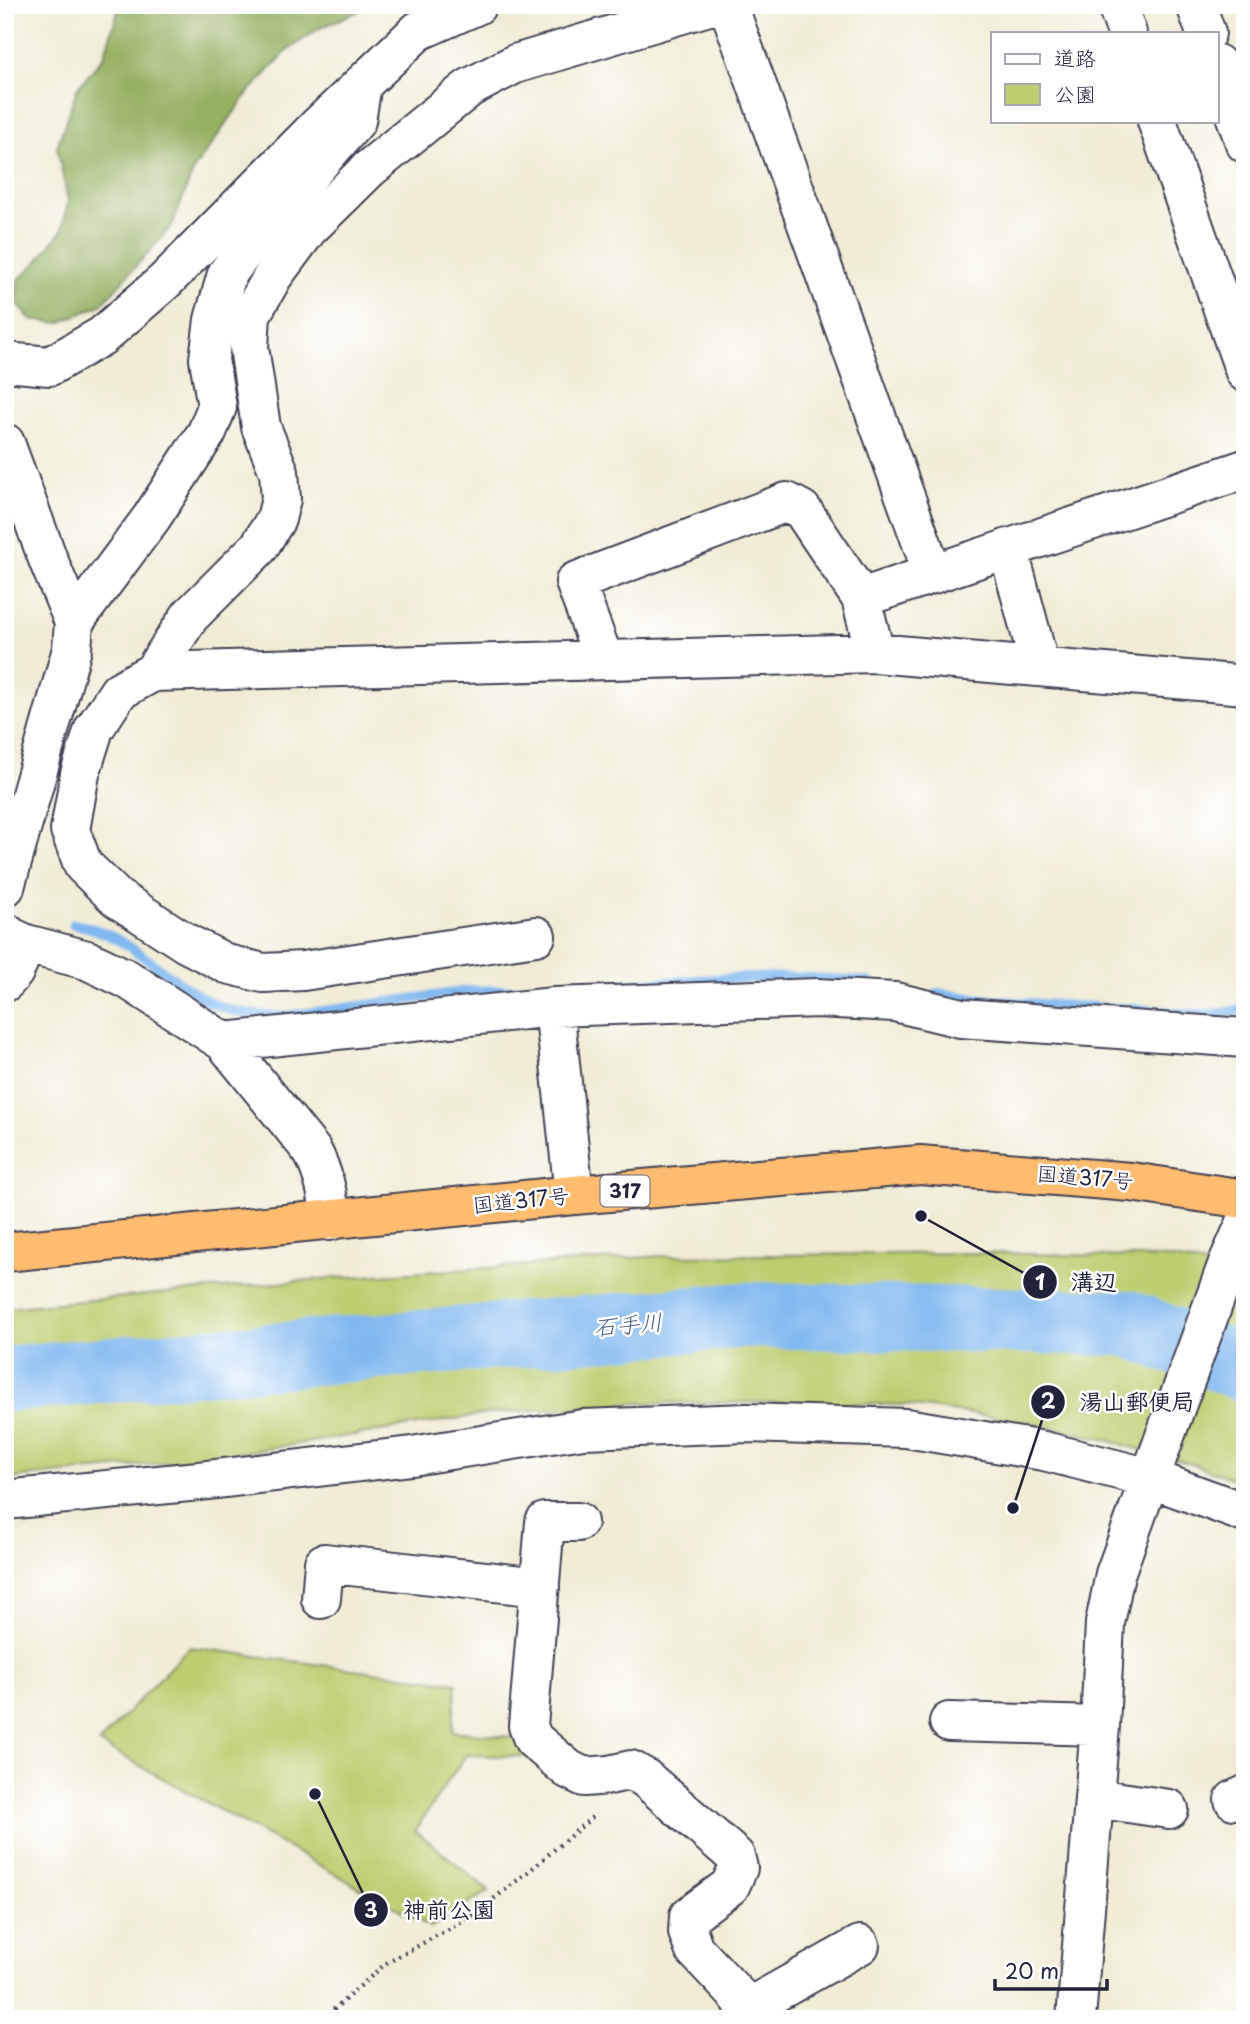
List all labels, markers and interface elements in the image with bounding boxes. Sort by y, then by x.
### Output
legend [991,32,1218,122]
text: 道路 [1054,41,1096,73]
text: 公園 [1054,77,1096,109]
street label: 国道317号 [1036,1156,1135,1196]
road number: 317 [600,1176,650,1206]
street label: 国道317号 [471,1178,571,1220]
callout: 溝辺 [1022,1260,1131,1304]
text: 溝辺 [1071,1263,1117,1298]
text: 1 [1035,1265,1045,1297]
water label: 石手川 [592,1303,664,1344]
callout: 湯山郵便局 [1031,1380,1209,1424]
text: 湯山郵便局 [1080,1383,1195,1418]
text: 2 [1041,1384,1056,1416]
callout: 神前公園 [354,1888,509,1932]
text: 神前公園 [403,1891,495,1926]
text: 3 [364,1893,378,1925]
scale bar [995,1947,1106,1991]
text: 20 m [1005,1954,1059,1986]

